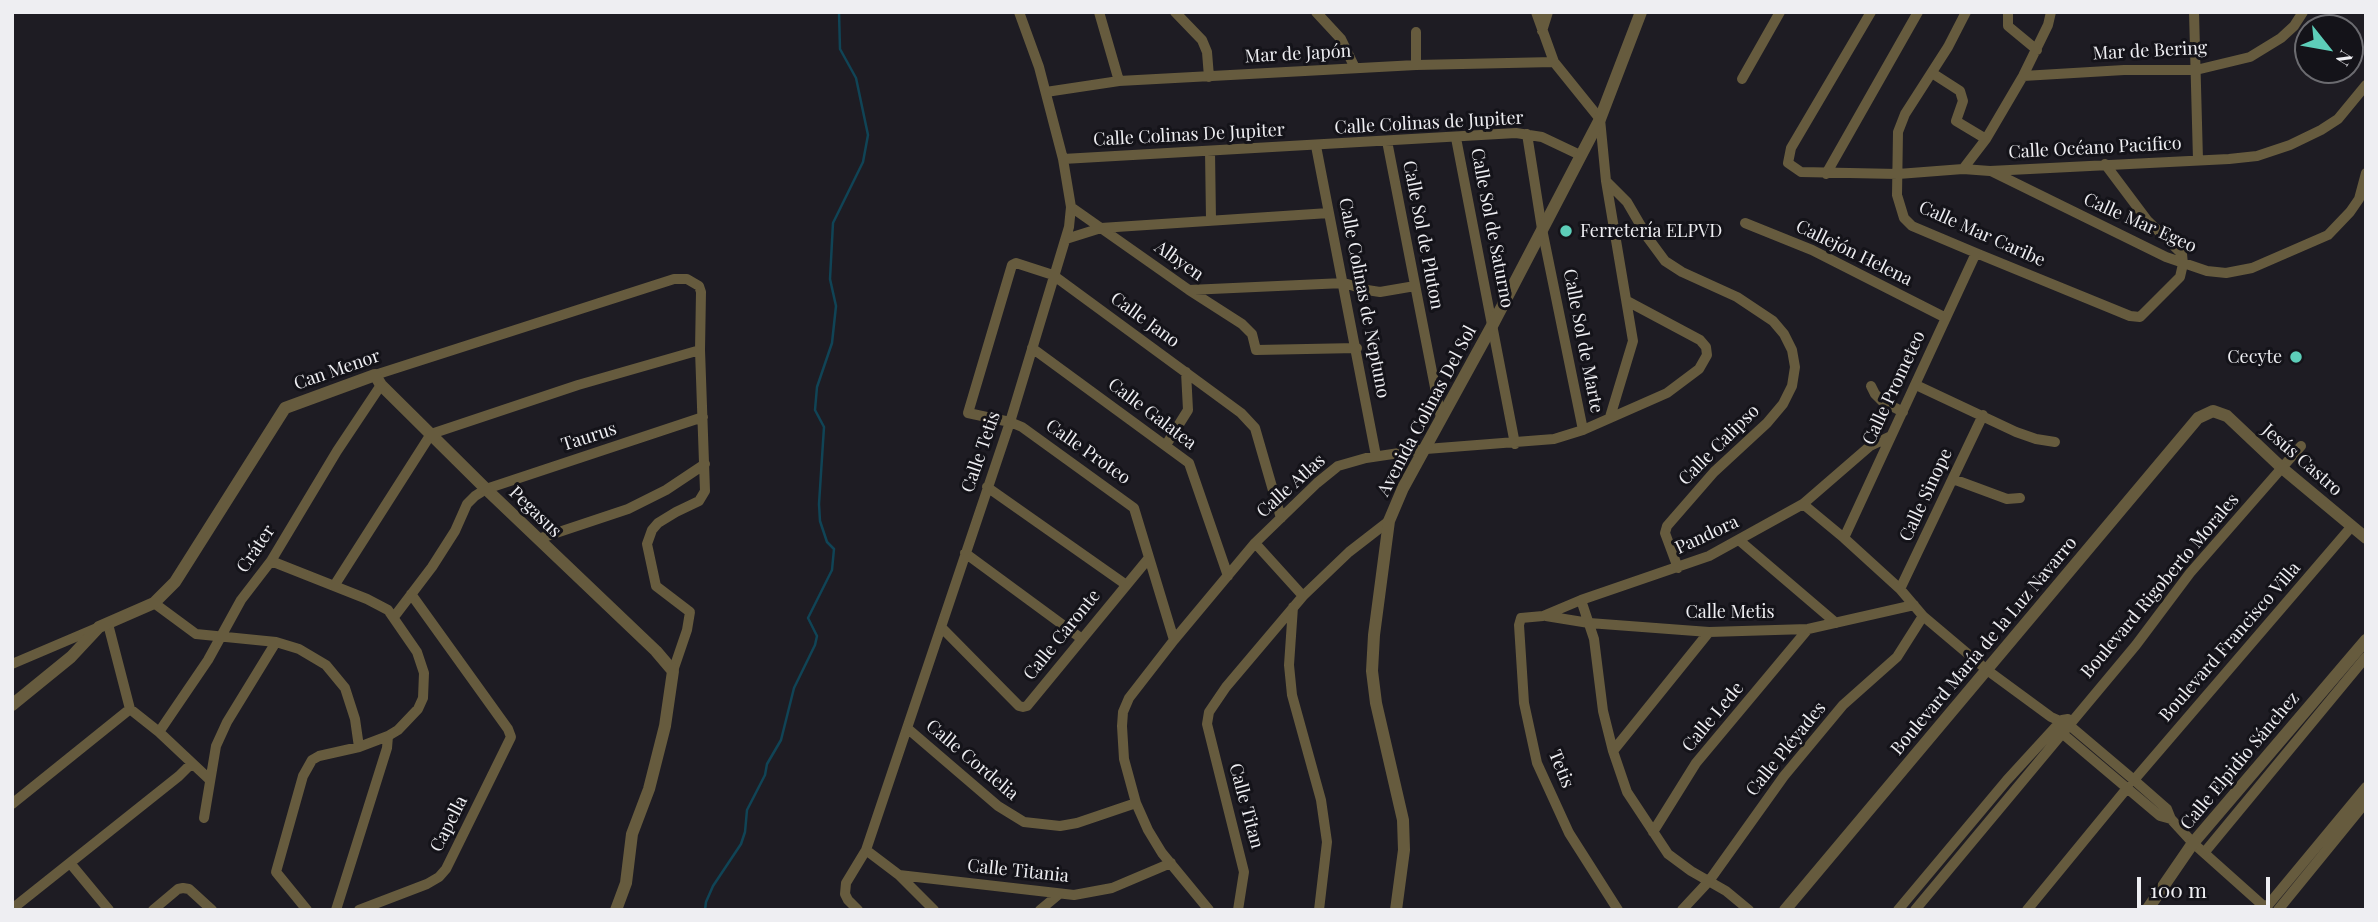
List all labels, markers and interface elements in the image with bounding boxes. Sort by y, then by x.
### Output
north arrow [2294,14,2364,84]
street label: Mar de Bering [2092,37,2208,65]
street label: Mar de Japón [1244,40,1352,68]
text: N [2331,46,2360,71]
street label: Calle Colinas de Jupiter [1334,107,1524,139]
street label: Calle Colinas De Jupiter [1093,119,1285,151]
street label: Calle Océano Pacifico [2008,133,2182,163]
street label: Calle Sol de Saturno [1466,146,1518,310]
street label: Calle Sol de Pluton [1398,159,1448,311]
street label: Calle Mar Egeo [2080,188,2200,258]
street label: Calle Colinas de Neptuno [1334,196,1394,400]
street label: Calle Mar Caribe [1915,196,2049,272]
street label: Callejón Helena [1792,216,1916,290]
place label: Ferretería ELPVD [1580,220,1722,242]
marker: Ferretería ELPVD [1558,223,1574,239]
street label: Albyen [1150,236,1208,286]
street label: Calle Sol de Marte [1558,267,1608,415]
street label: Calle Jano [1106,288,1184,352]
street label: Avenida Colinas Del Sol [1373,322,1481,500]
street label: Calle Prometeo [1858,327,1930,449]
street label: Can Menor [291,345,383,395]
place label: Cecyte [2227,346,2282,368]
marker: Cecyte [2288,349,2304,365]
street label: Calle Galatea [1104,374,1200,454]
street label: Calle Calipso [1674,400,1764,490]
street label: Calle Tetis [957,409,1005,495]
street label: Calle Proteo [1041,415,1135,489]
street label: Taurus [559,418,619,456]
street label: Jesús Castro [2258,419,2346,501]
street label: Calle Sinope [1895,445,1957,545]
street label: Calle Atlas [1252,450,1330,522]
street label: Pegasus [504,482,566,542]
street label: Boulevard Rigoberto Morales [2076,489,2244,683]
street label: Pandora [1672,511,1742,559]
street label: Cráter [232,521,280,577]
street label: Boulevard María de la Luz Navarro [1886,533,2082,759]
street label: Boulevard Francisco Villa [2155,558,2305,726]
street label: Calle Caronte [1019,585,1105,685]
street label: Calle Metis [1685,601,1775,623]
street label: Calle Lede [1678,678,1748,756]
street label: Calle Elpidio Sánchez [2176,688,2304,834]
street label: Calle Pléyades [1741,698,1831,800]
street label: Calle Cordelia [921,715,1023,805]
street label: Tetis [1544,747,1578,791]
street label: Calle Titan [1224,761,1268,851]
street label: Capella [426,792,472,856]
street label: Calle Titania [966,855,1070,887]
scale bar [2140,862,2273,906]
text: 100 m [2150,875,2207,903]

